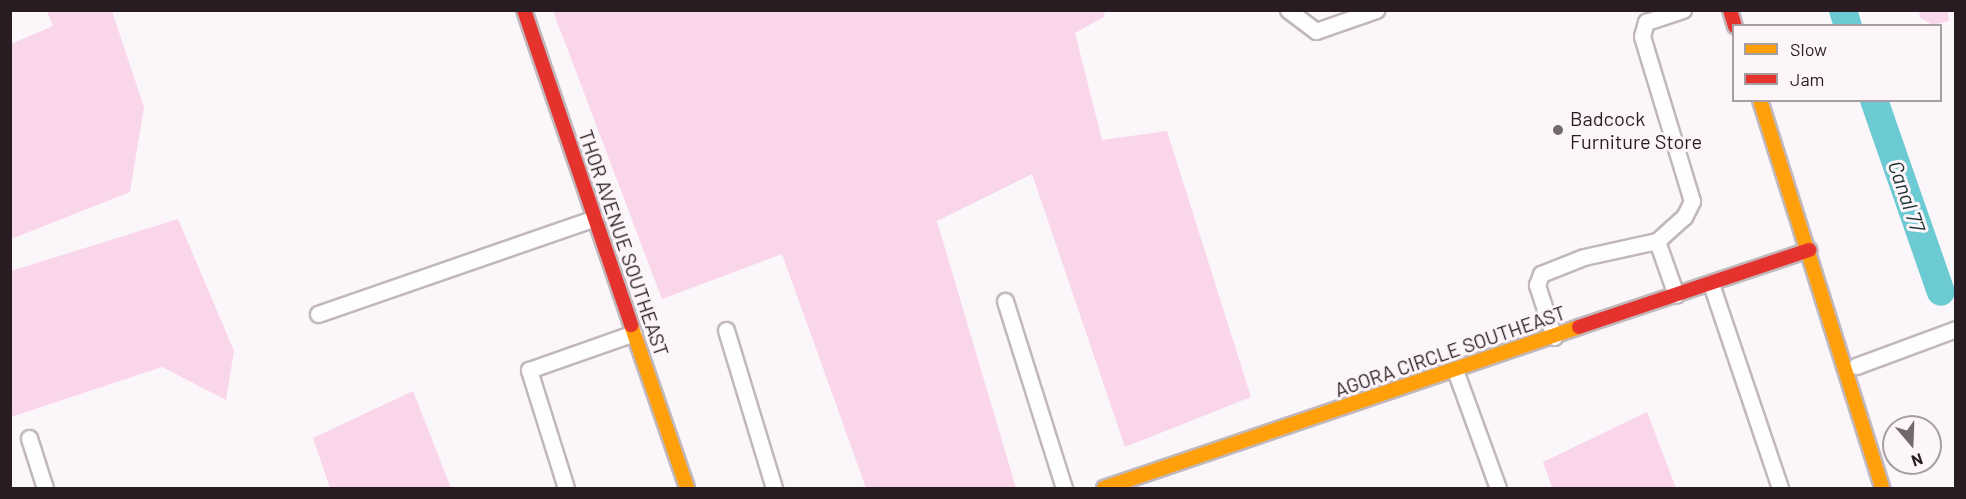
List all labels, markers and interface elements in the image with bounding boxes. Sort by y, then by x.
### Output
legend [1732,24,1942,102]
text: Slow [1790,38,1827,60]
text: Jam [1790,68,1824,90]
place label: Badcock Furniture Store [1570,106,1702,153]
marker: Badcock Furniture Store [1551,123,1565,137]
street label: THOR AVENUE SOUTHEAST [574,126,674,360]
water label: Canal 77 [1883,157,1931,235]
street label: AGORA CIRCLE SOUTHEAST [1331,300,1569,402]
north arrow [1882,415,1942,475]
text: N [1909,450,1926,471]

